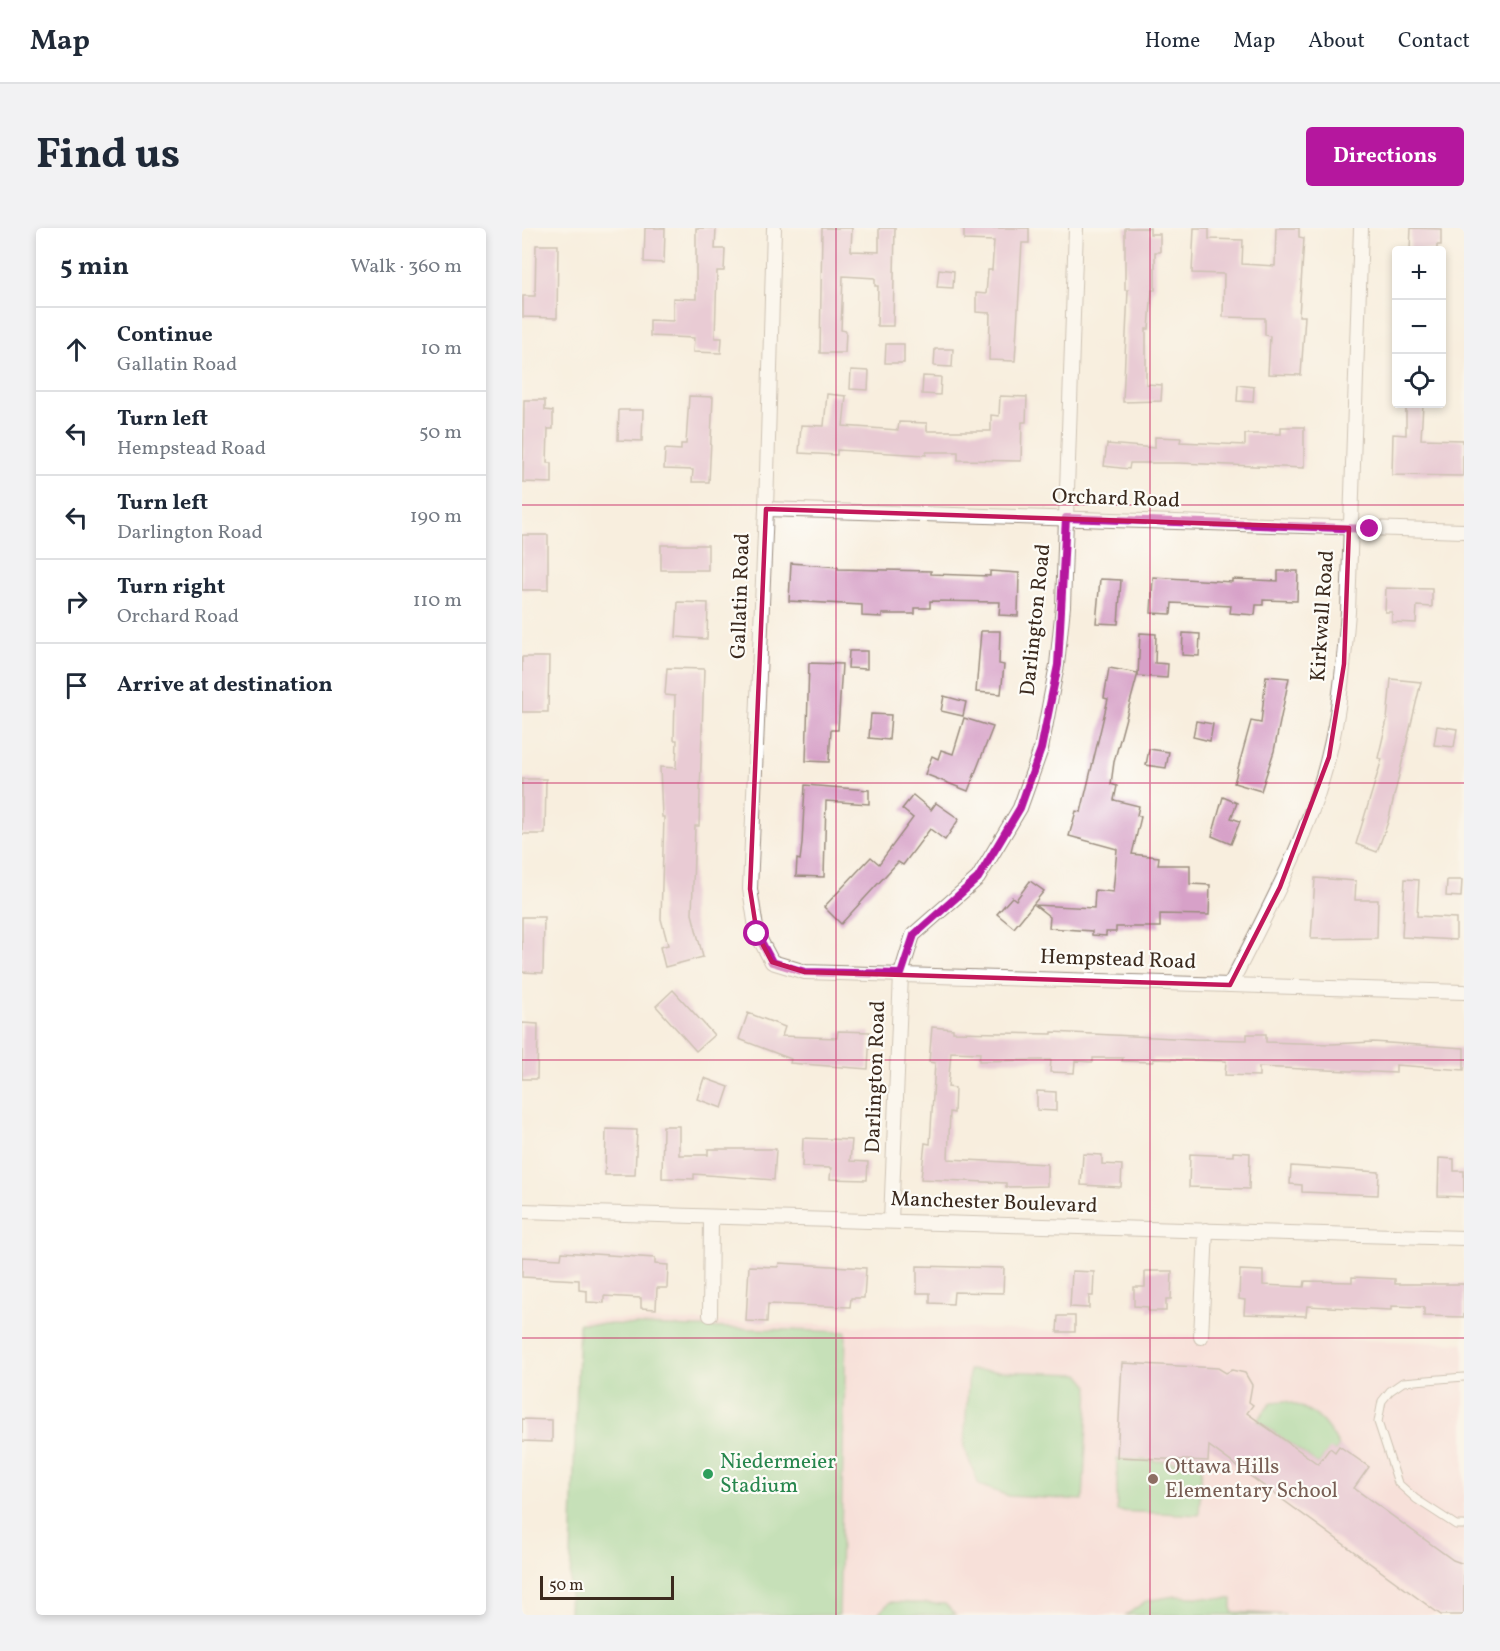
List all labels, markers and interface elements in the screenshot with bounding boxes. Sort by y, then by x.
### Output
text: Map [30,22,90,61]
text: Home [1145,27,1200,56]
text: Map [1233,27,1275,56]
text: About [1308,27,1365,56]
text: Contact [1398,27,1470,56]
text: Find us [36,127,180,186]
button: Directions [1306,127,1464,186]
map controls [1392,246,1446,408]
button: + [1392,246,1446,300]
text: 5 min [60,249,129,285]
text: Walk · 360 m [350,253,462,281]
button: − [1392,300,1446,354]
text: Continue [117,320,213,351]
icon: ahead [60,333,93,366]
text: 10 m [421,335,462,363]
text: Gallatin Road [117,351,237,379]
button: locate [1392,354,1446,408]
text: Turn left [117,404,208,435]
icon: left [60,417,93,450]
text: 50 m [419,419,462,447]
text: Hempstead Road [117,435,266,463]
street label: Orchard Road [1051,482,1181,516]
text: Turn left [117,488,208,519]
icon: left [60,501,93,534]
text: 190 m [410,503,462,531]
route end [1356,515,1382,541]
text: Darlington Road [117,519,263,547]
street label: Gallatin Road [724,532,758,660]
street label: Darlington Road [1014,542,1058,698]
street label: Kirkwall Road [1304,549,1342,683]
text: Turn right [117,572,225,603]
icon: right [60,585,93,618]
text: 110 m [413,587,462,615]
text: Orchard Road [117,603,239,631]
icon: arrive [60,669,93,702]
text: Arrive at destination [117,670,333,701]
route start [743,920,769,946]
street label: Hempstead Road [1039,943,1197,977]
street label: Darlington Road [859,1000,893,1154]
street label: Manchester Boulevard [890,1185,1098,1221]
place label: Niedermeier Stadium [720,1448,836,1501]
place label: Ottawa Hills Elementary School [1165,1453,1338,1506]
marker: Niedermeier Stadium [701,1467,715,1481]
marker: Ottawa Hills Elementary School [1146,1472,1160,1486]
scale bar [540,1573,674,1600]
text: 50 m [549,1575,583,1597]

